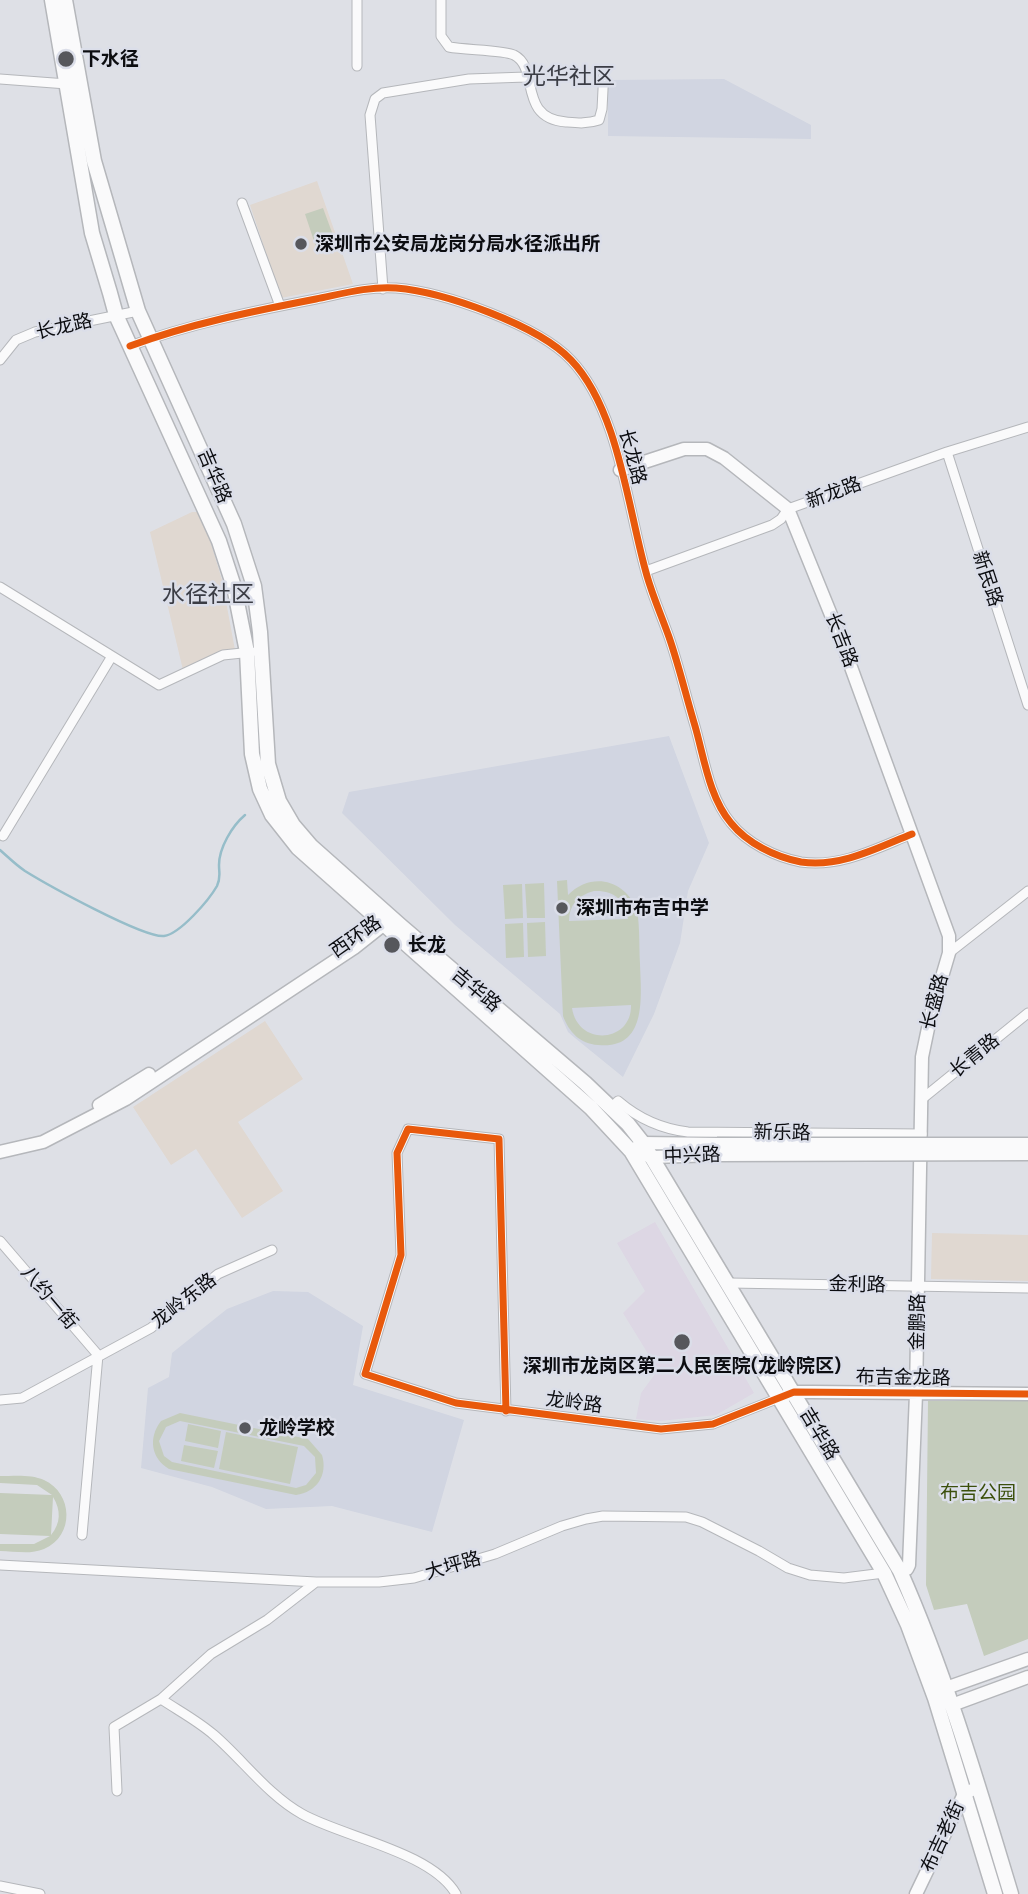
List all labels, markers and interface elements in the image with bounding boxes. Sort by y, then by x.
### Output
place label: 下水径 [82,48,139,70]
marker: 下水径 [56,49,76,69]
district label: 光华社区 [523,63,615,91]
place label: 深圳市公安局龙岗分局水径派出所 [315,233,600,255]
marker: 深圳市公安局龙岗分局水径派出所 [293,236,309,252]
street label: 长龙路 [34,309,94,345]
street label: 长龙路 [614,427,650,487]
street label: 吉华路 [192,445,236,507]
street label: 新龙路 [803,473,865,513]
street label: 新民路 [967,548,1007,610]
district label: 水径社区 [162,581,254,609]
street label: 长吉路 [820,609,862,671]
place label: 深圳市布吉中学 [576,897,709,919]
marker: 深圳市布吉中学 [554,900,570,916]
street label: 西环路 [326,911,386,963]
place label: 长龙 [408,934,446,956]
marker: 长龙 [382,935,402,955]
street label: 吉华路 [447,963,505,1017]
street label: 长盛路 [917,972,953,1032]
street label: 长青路 [946,1029,1004,1083]
street label: 新乐路 [753,1121,811,1145]
street label: 中兴路 [663,1144,721,1168]
street label: 八约一街 [16,1262,82,1334]
street label: 龙岭东路 [147,1269,221,1333]
street label: 金利路 [828,1273,886,1297]
street label: 金鹏路 [906,1293,930,1351]
marker: 深圳市龙岗区第二人民医院(龙岭院区) [672,1332,692,1352]
place label: 深圳市龙岗区第二人民医院(龙岭院区) [523,1355,841,1377]
street label: 布吉金龙路 [855,1366,951,1390]
street label: 龙岭路 [544,1388,604,1418]
street label: 吉华路 [795,1404,843,1464]
place label: 龙岭学校 [259,1417,335,1439]
marker: 龙岭学校 [237,1420,253,1436]
park label: 布吉公园 [940,1482,1016,1504]
street label: 大坪路 [422,1547,484,1585]
street label: 布吉老街 [917,1798,969,1876]

